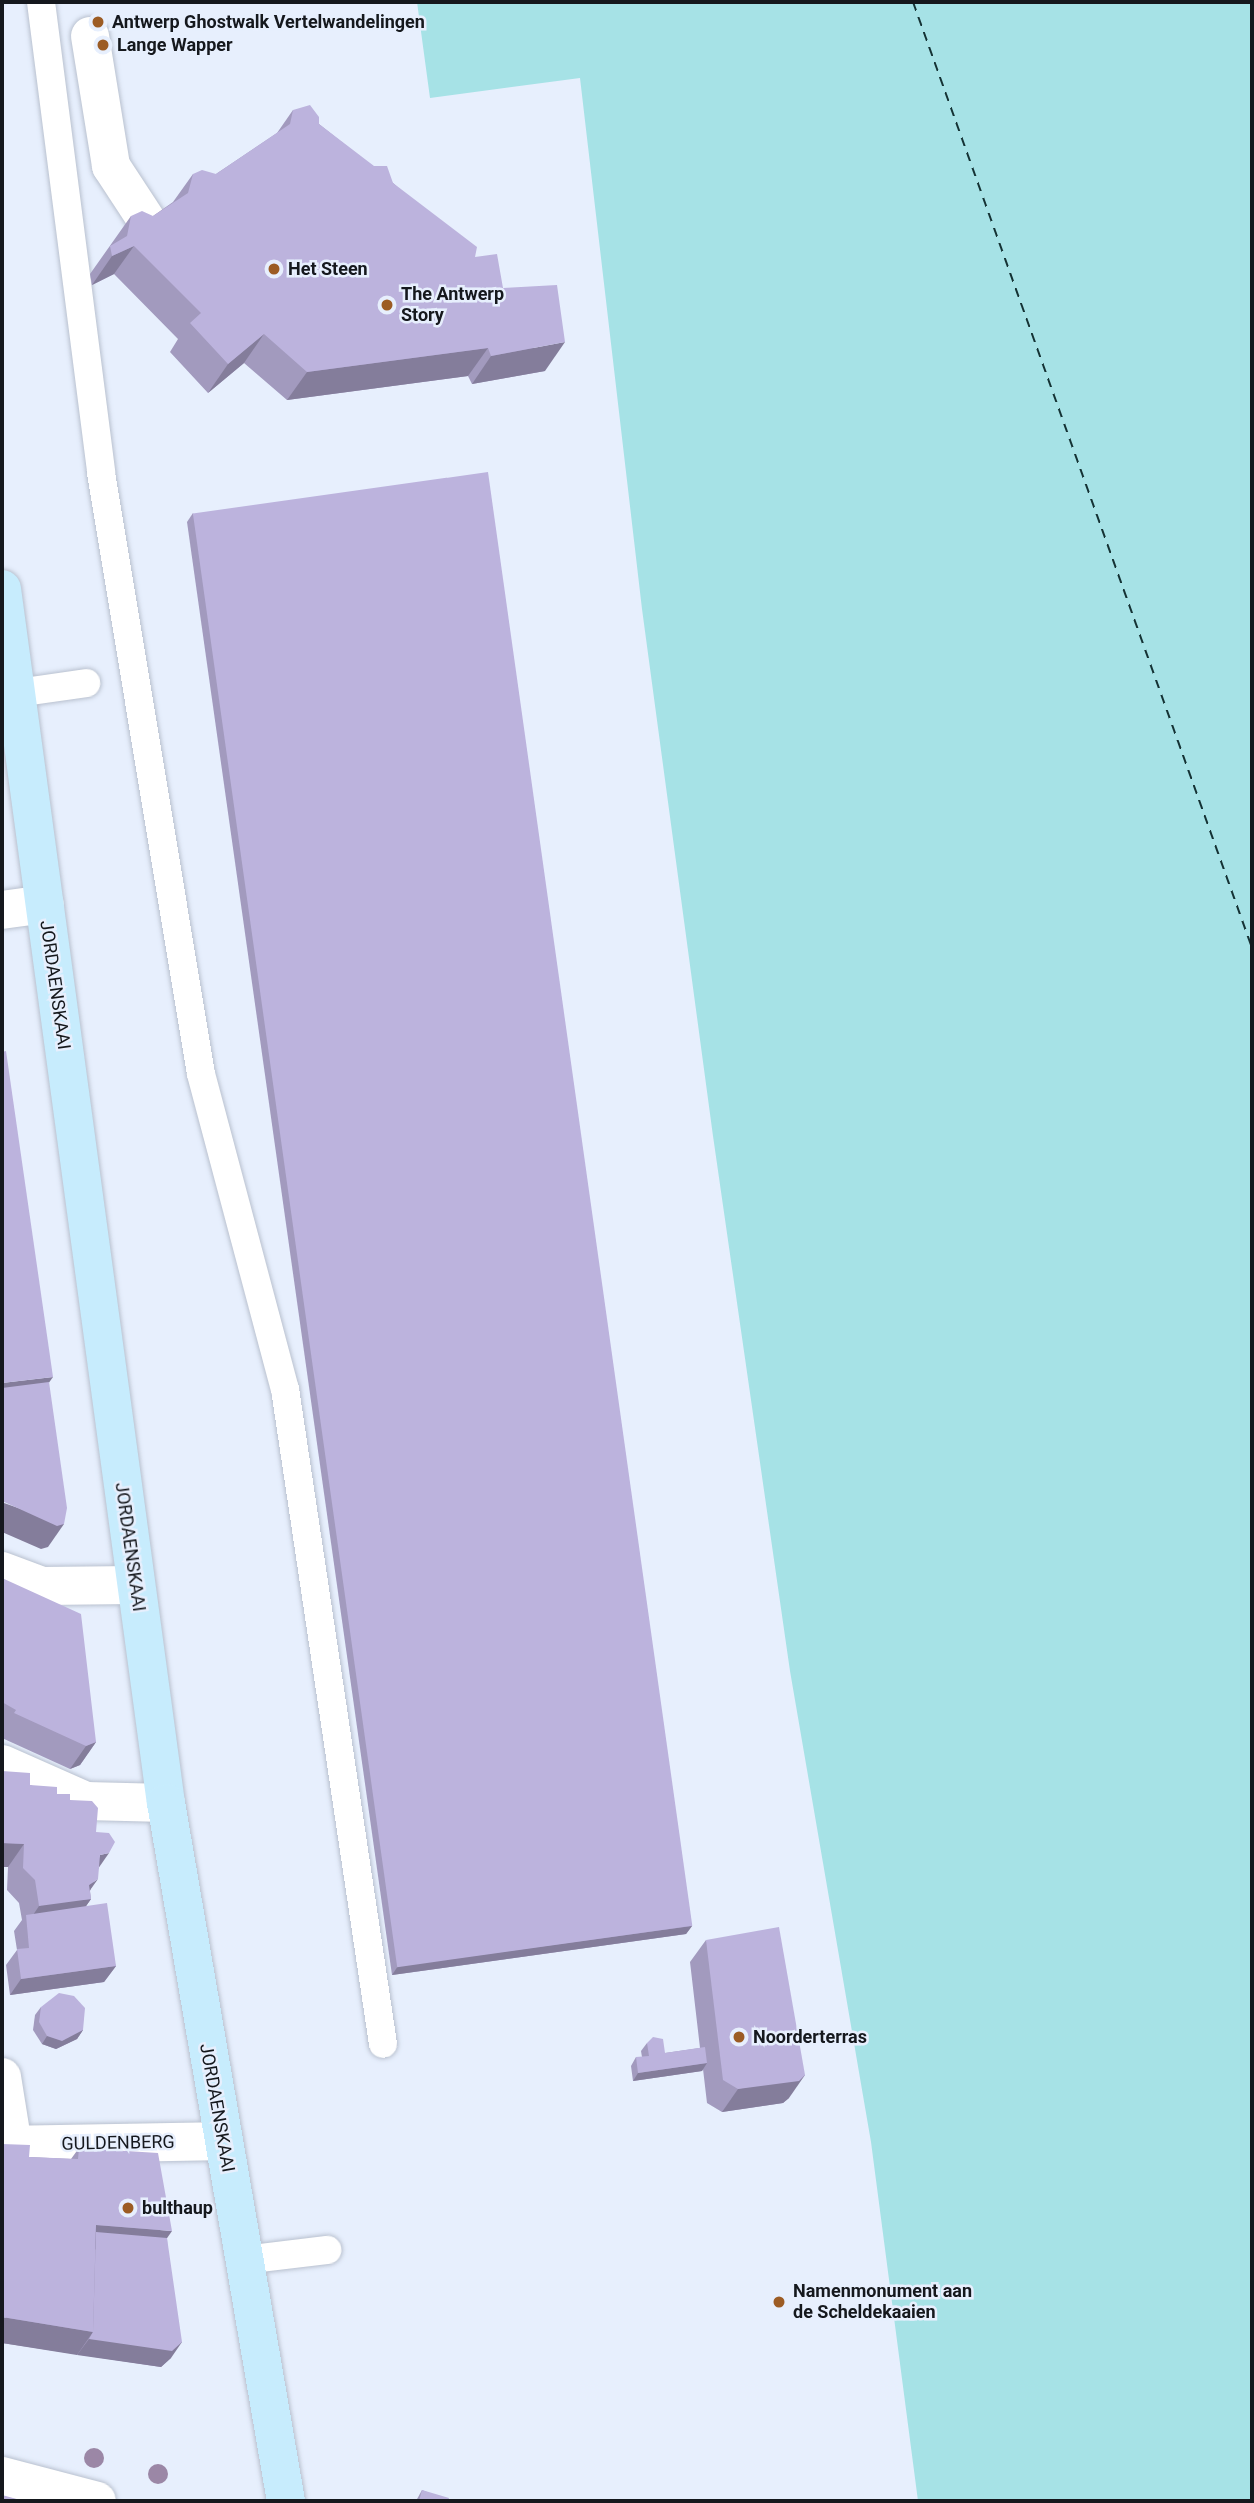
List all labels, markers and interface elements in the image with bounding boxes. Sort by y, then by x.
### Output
place label: Antwerp Ghostwalk Vertelwandelingen [112,11,425,33]
marker: Antwerp Ghostwalk Vertelwandelingen [90,14,106,30]
place label: Lange Wapper [117,34,233,56]
marker: Lange Wapper [95,37,111,53]
place label: Het Steen [288,258,368,280]
marker: Het Steen [266,261,282,277]
place label: The Antwerp Story [401,284,504,326]
marker: The Antwerp Story [379,297,395,313]
street label: JORDAENSKAAI [35,919,75,1051]
street label: JORDAENSKAAI [110,1481,150,1613]
place label: Noorderterras [753,2026,867,2048]
marker: Noorderterras [731,2029,747,2045]
street label: JORDAENSKAAI [195,2042,239,2174]
street label: GULDENBERG [61,2131,175,2155]
place label: bulthaup [142,2197,213,2219]
marker: bulthaup [120,2200,136,2216]
place label: Namenmonument aan de Scheldekaaien [793,2281,972,2324]
marker: Namenmonument aan de Scheldekaaien [771,2294,787,2310]

